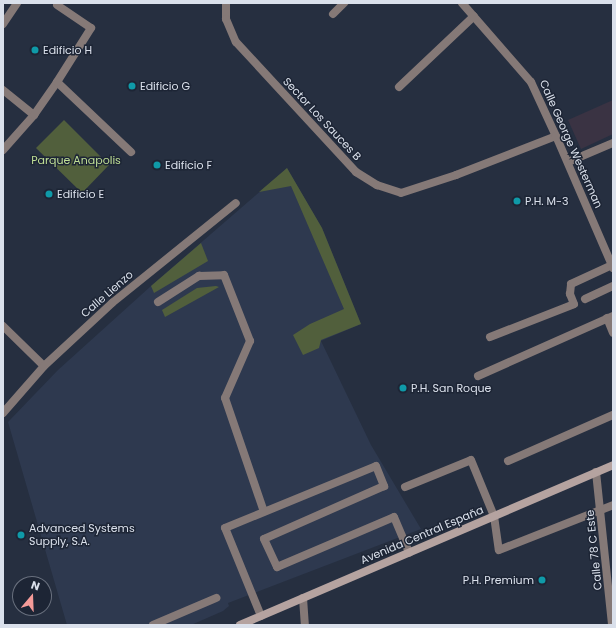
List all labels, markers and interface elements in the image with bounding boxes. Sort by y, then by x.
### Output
place label: Edificio H [43,43,92,57]
marker: Edificio H [30,45,40,55]
street label: Sector Los Sauces B [280,75,364,163]
street label: Calle George Westerman [537,78,605,210]
place label: Edificio G [140,79,190,93]
marker: Edificio G [127,81,137,91]
park label: Parque Anapolis [31,153,121,167]
place label: Edificio F [165,158,212,172]
marker: Edificio F [152,160,162,170]
place label: Edificio E [57,187,104,201]
marker: Edificio E [44,189,54,199]
place label: P.H. M-3 [525,194,569,208]
marker: P.H. M-3 [512,196,522,206]
street label: Calle Lienzo [78,268,136,320]
place label: P.H. San Roque [411,381,491,395]
marker: P.H. San Roque [398,383,408,393]
street label: Avenida Central España [359,503,485,567]
street label: Calle 78 C Este [583,509,605,591]
place label: Advanced Systems Supply, S.A. [29,522,135,548]
marker: Advanced Systems Supply, S.A. [16,530,26,540]
place label: P.H. Premium [463,573,534,587]
marker: P.H. Premium [537,575,547,585]
north arrow [12,576,52,616]
text: N [29,577,42,595]

